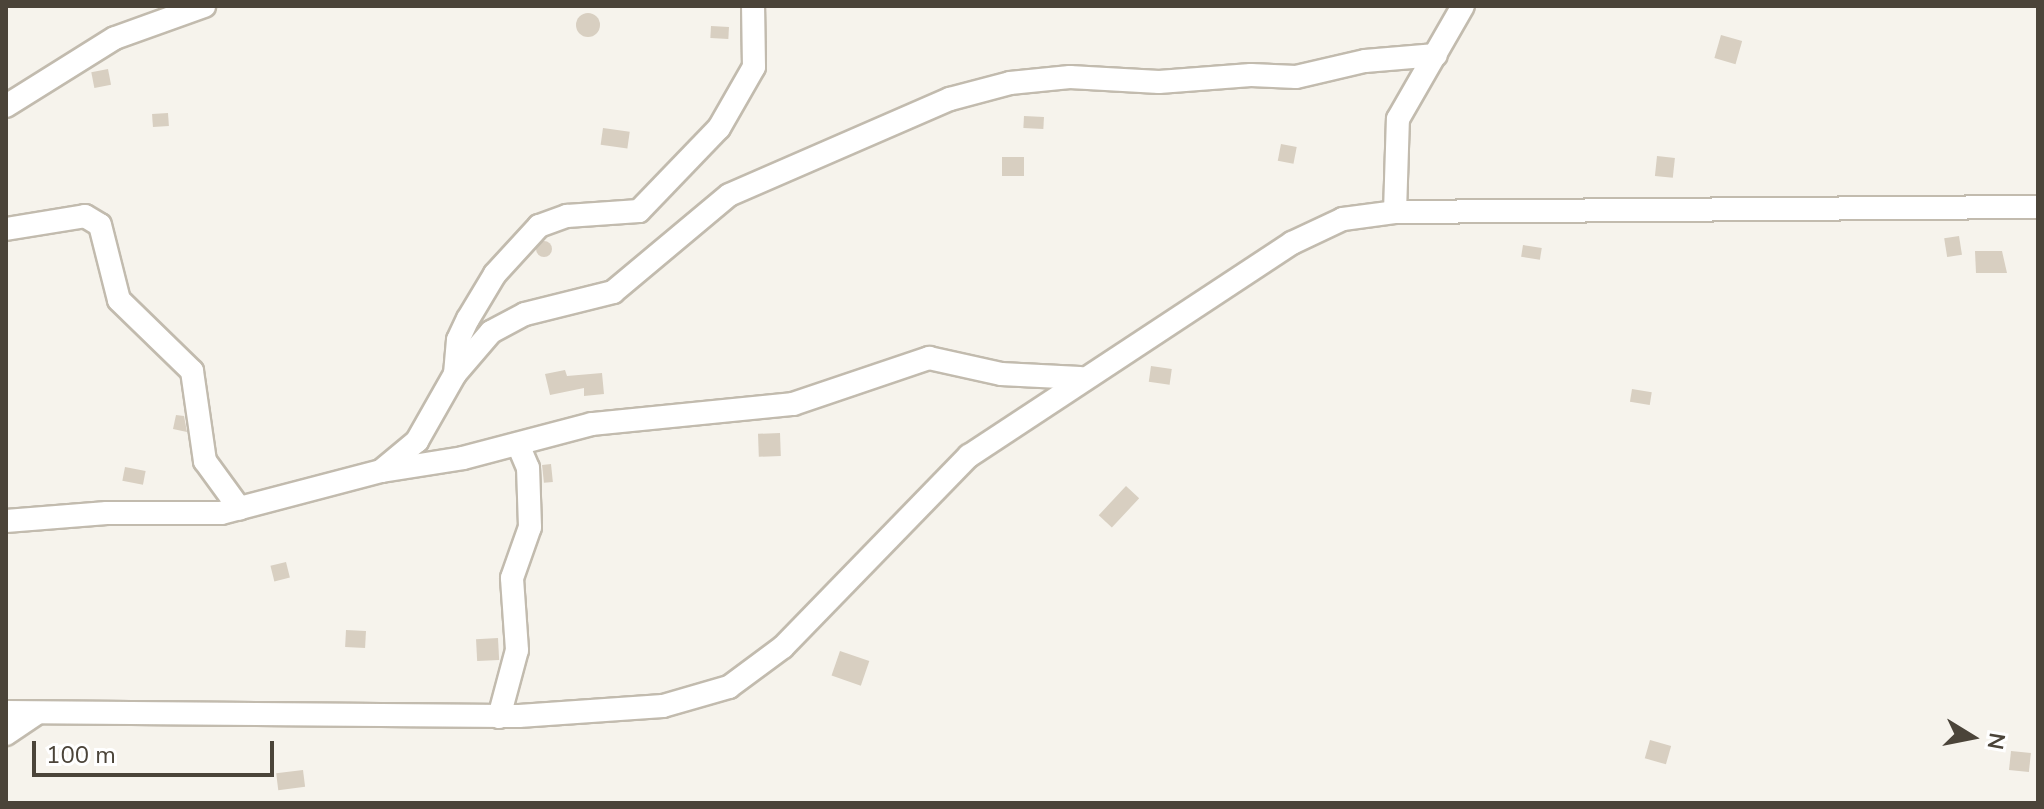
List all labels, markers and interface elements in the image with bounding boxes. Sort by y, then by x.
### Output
north arrow [1932,697,2012,777]
scale bar [36,725,278,775]
text: N [1979,730,2012,752]
text: 100 m [46,739,116,771]

